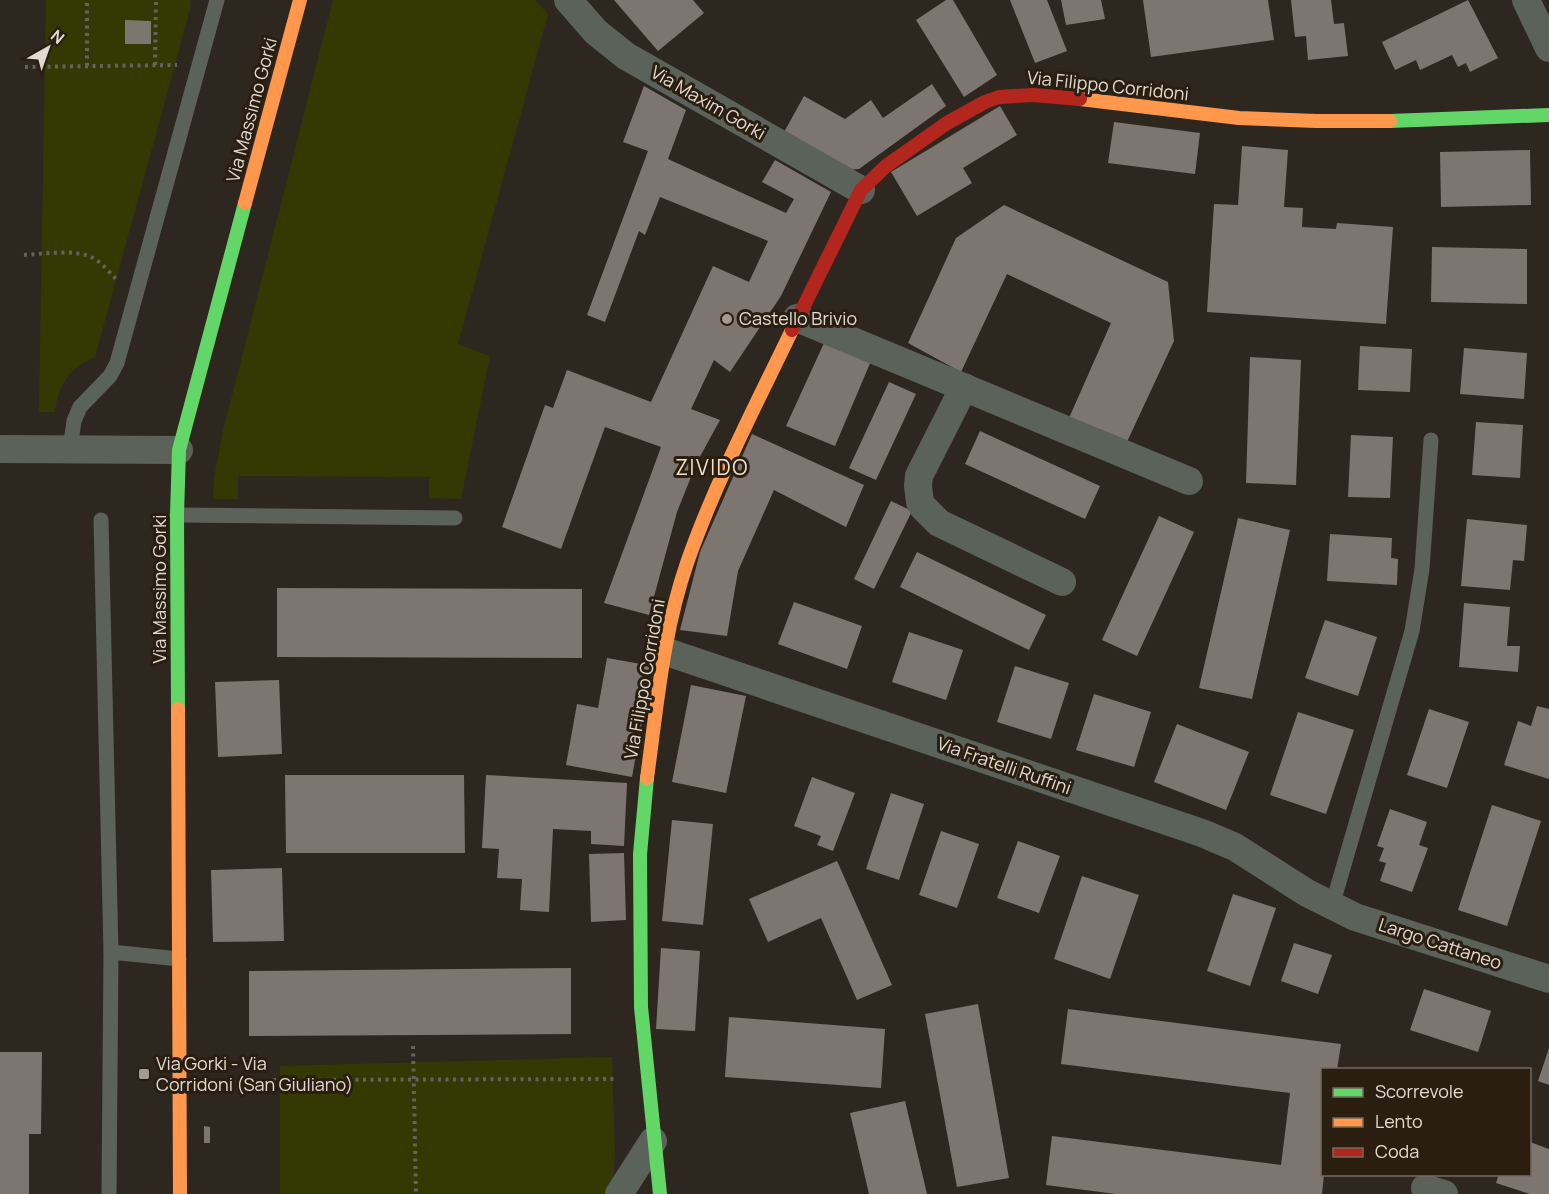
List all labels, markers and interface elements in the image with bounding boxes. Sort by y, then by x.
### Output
north arrow [18,18,78,78]
text: N [46,24,69,49]
street label: Via Massimo Gorki [220,35,282,185]
street label: Via Maxim Gorki [647,60,770,145]
street label: Via Filippo Corridoni [1026,65,1190,105]
place label: Castello Brivio [739,306,857,330]
marker: Castello Brivio [720,312,734,326]
district label: ZIVIDO [675,453,749,481]
street label: Via Massimo Gorki [147,515,171,663]
street label: Via Filippo Corridoni [618,597,670,761]
street label: Via Fratelli Ruffini [934,731,1075,799]
street label: Largo Cattaneo [1376,912,1505,974]
place label: Via Gorki - Via Corridoni (San Giuliano) [156,1051,353,1096]
marker: Via Gorki - Via Corridoni (San Giuliano) [137,1067,151,1081]
legend [1321,1068,1531,1176]
text: Scorrevole [1375,1079,1464,1103]
text: Lento [1375,1109,1423,1133]
text: Coda [1375,1139,1419,1163]

